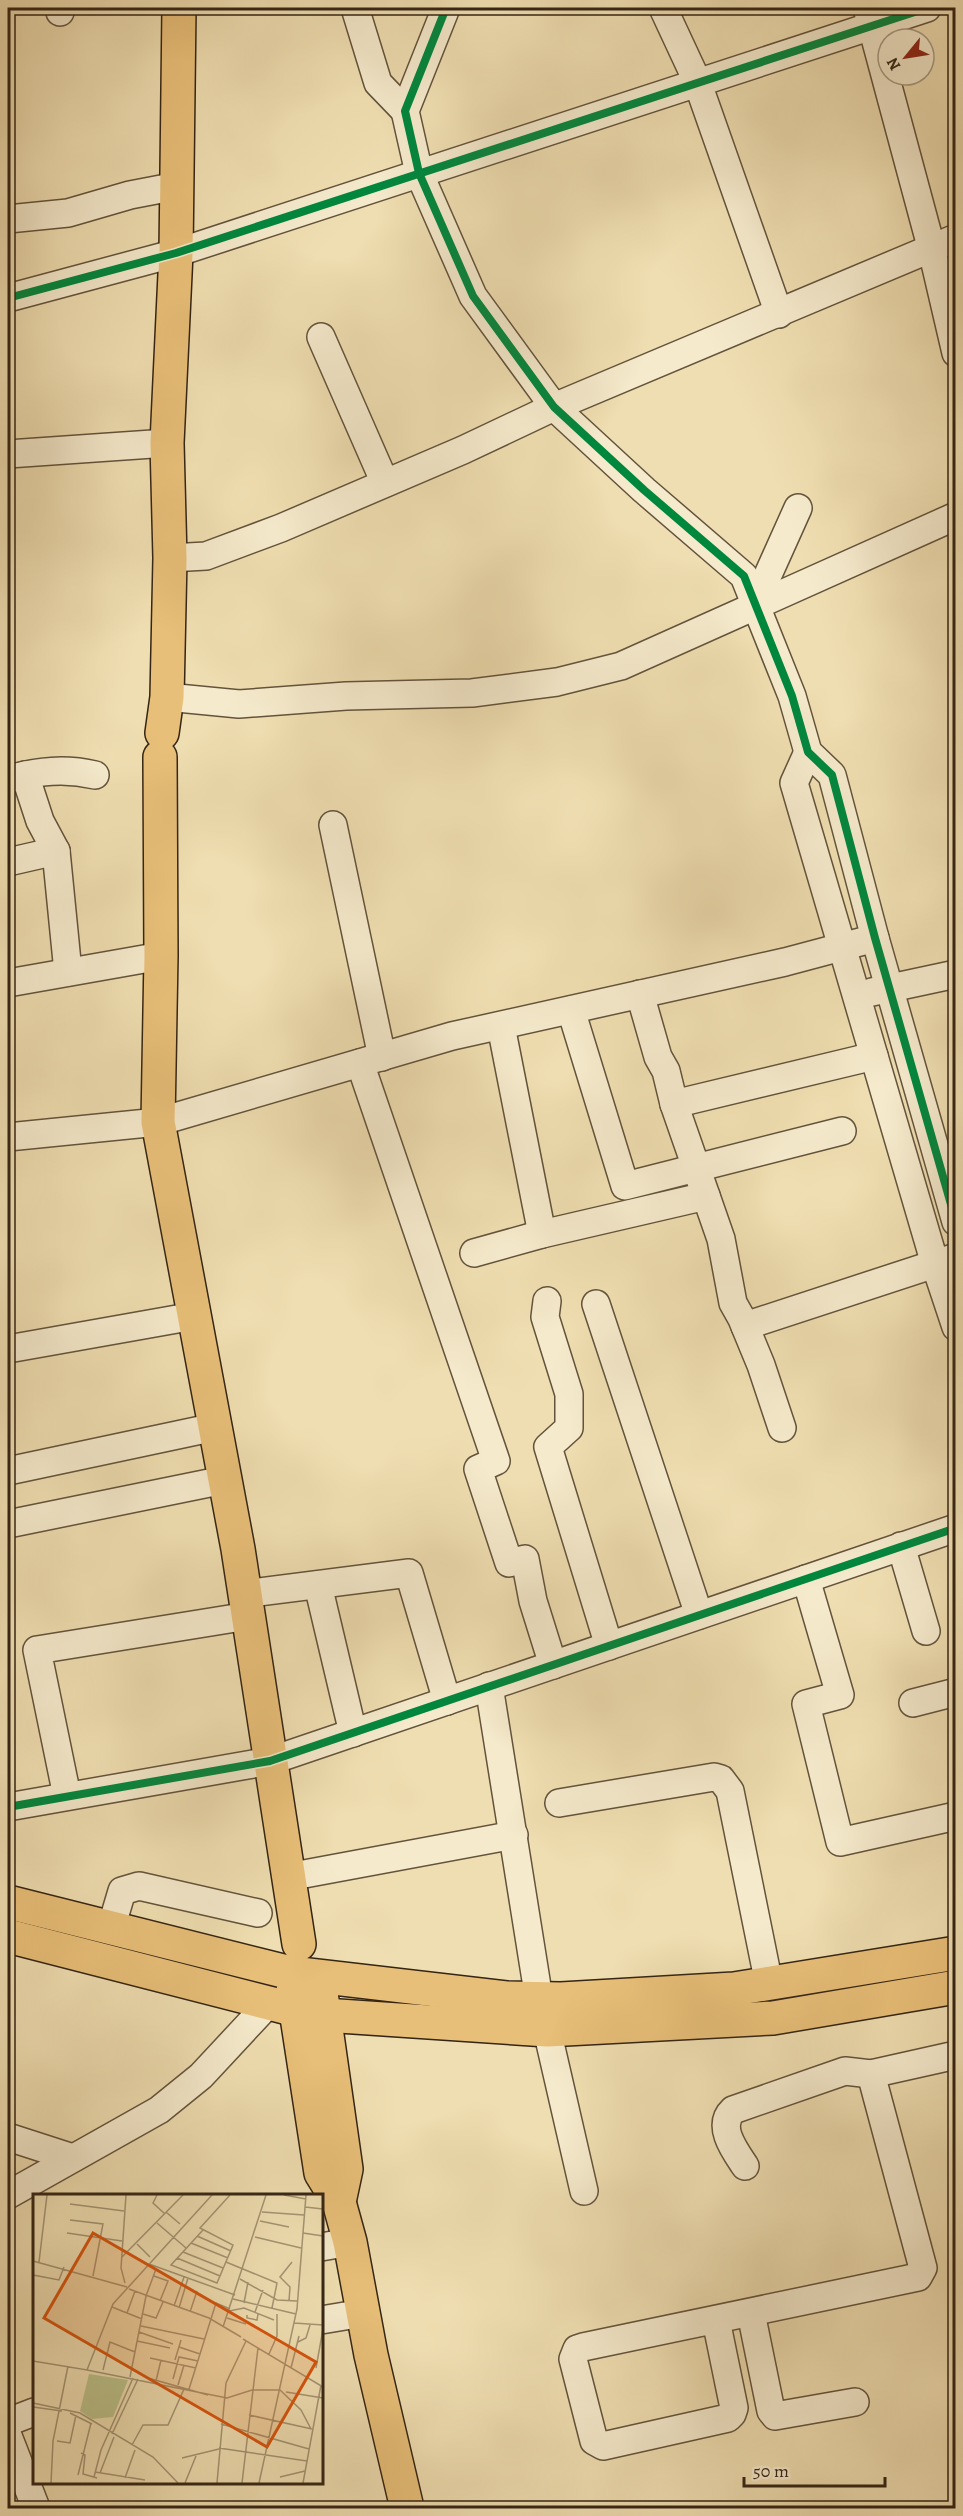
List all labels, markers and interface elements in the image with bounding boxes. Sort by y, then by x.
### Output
north arrow [876,27,936,87]
text: N [881,53,906,75]
inset map [33,2194,322,2483]
scale bar [744,2450,885,2488]
text: 50 m [753,2459,789,2483]

